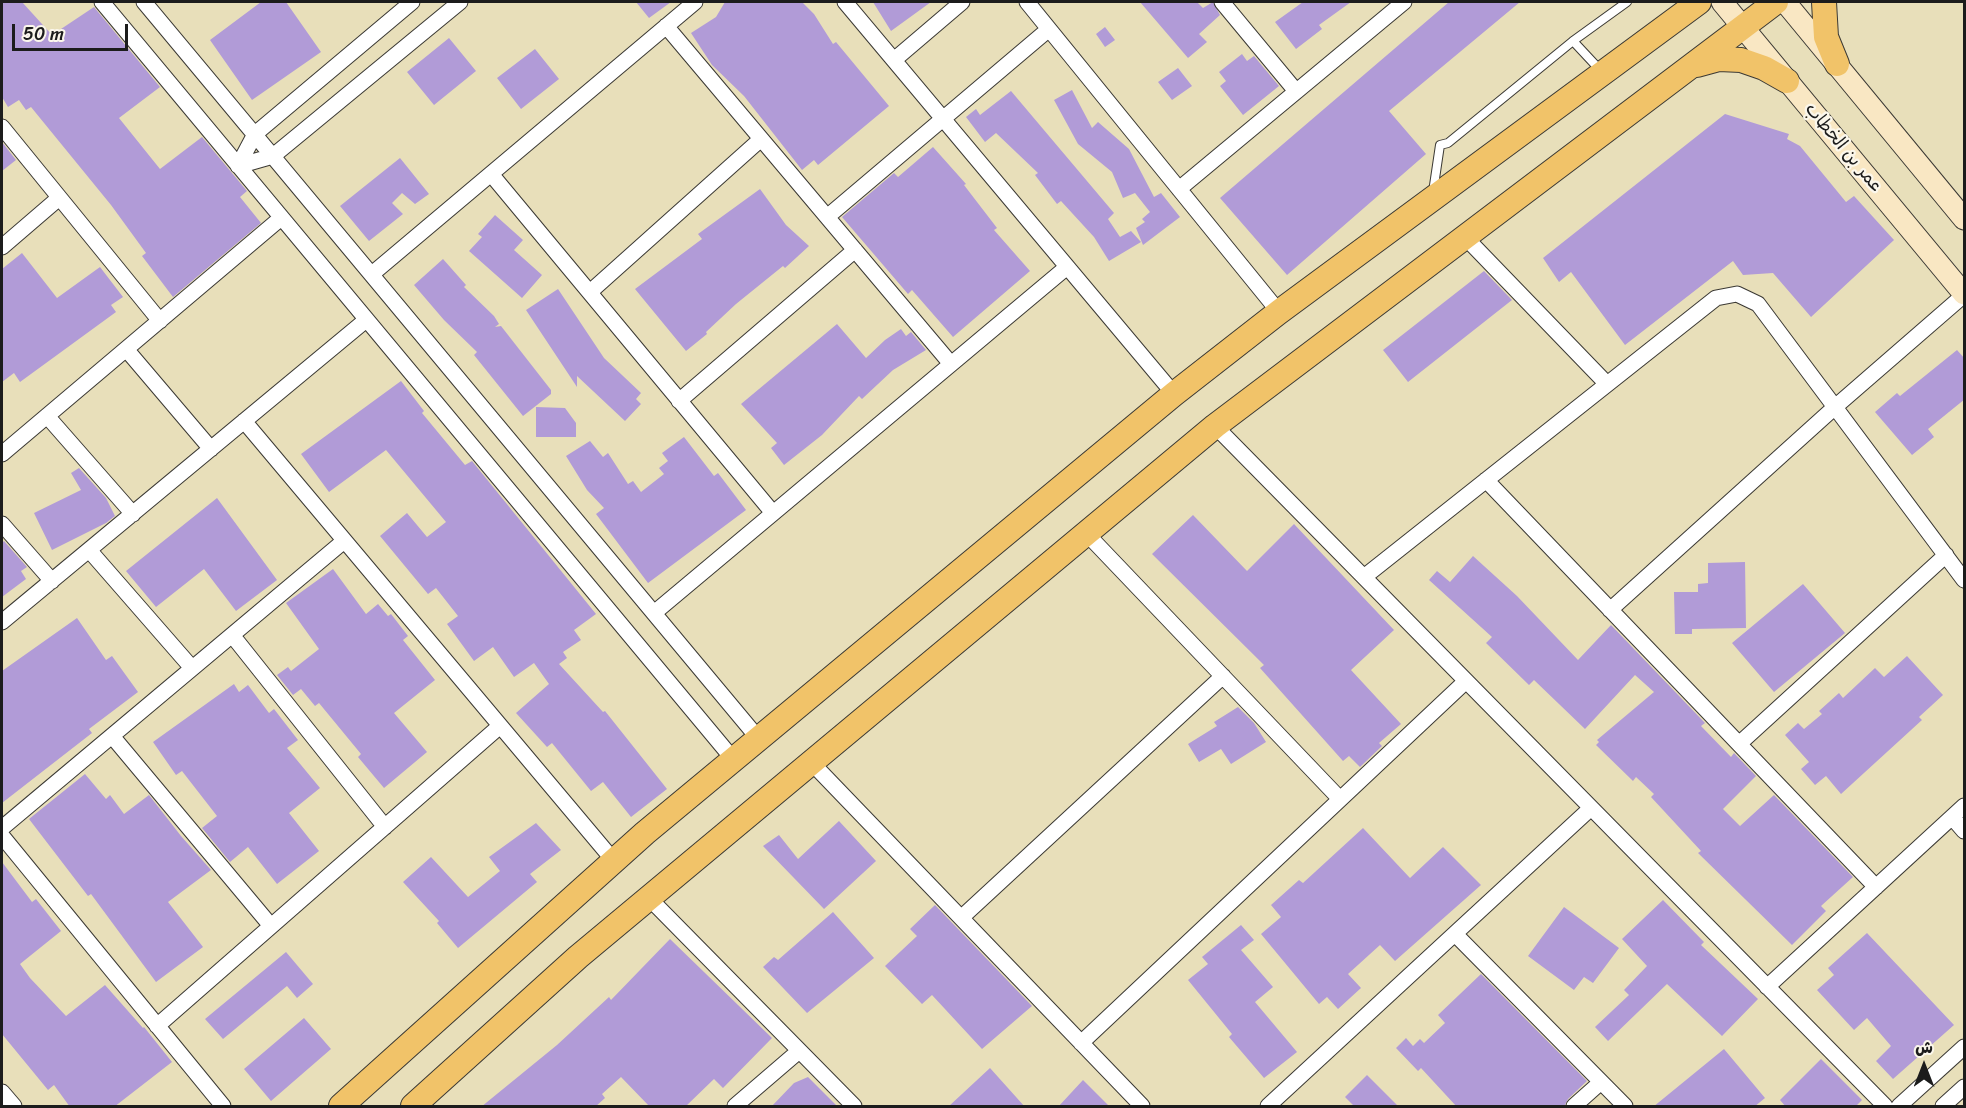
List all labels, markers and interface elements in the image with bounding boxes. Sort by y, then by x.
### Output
scale bar [15,12,130,50]
text: 50 m [23,18,64,50]
street label: عمر بن الخطاب [1800,99,1886,197]
text: ش [1915,1033,1933,1062]
north arrow [1894,1036,1954,1096]

